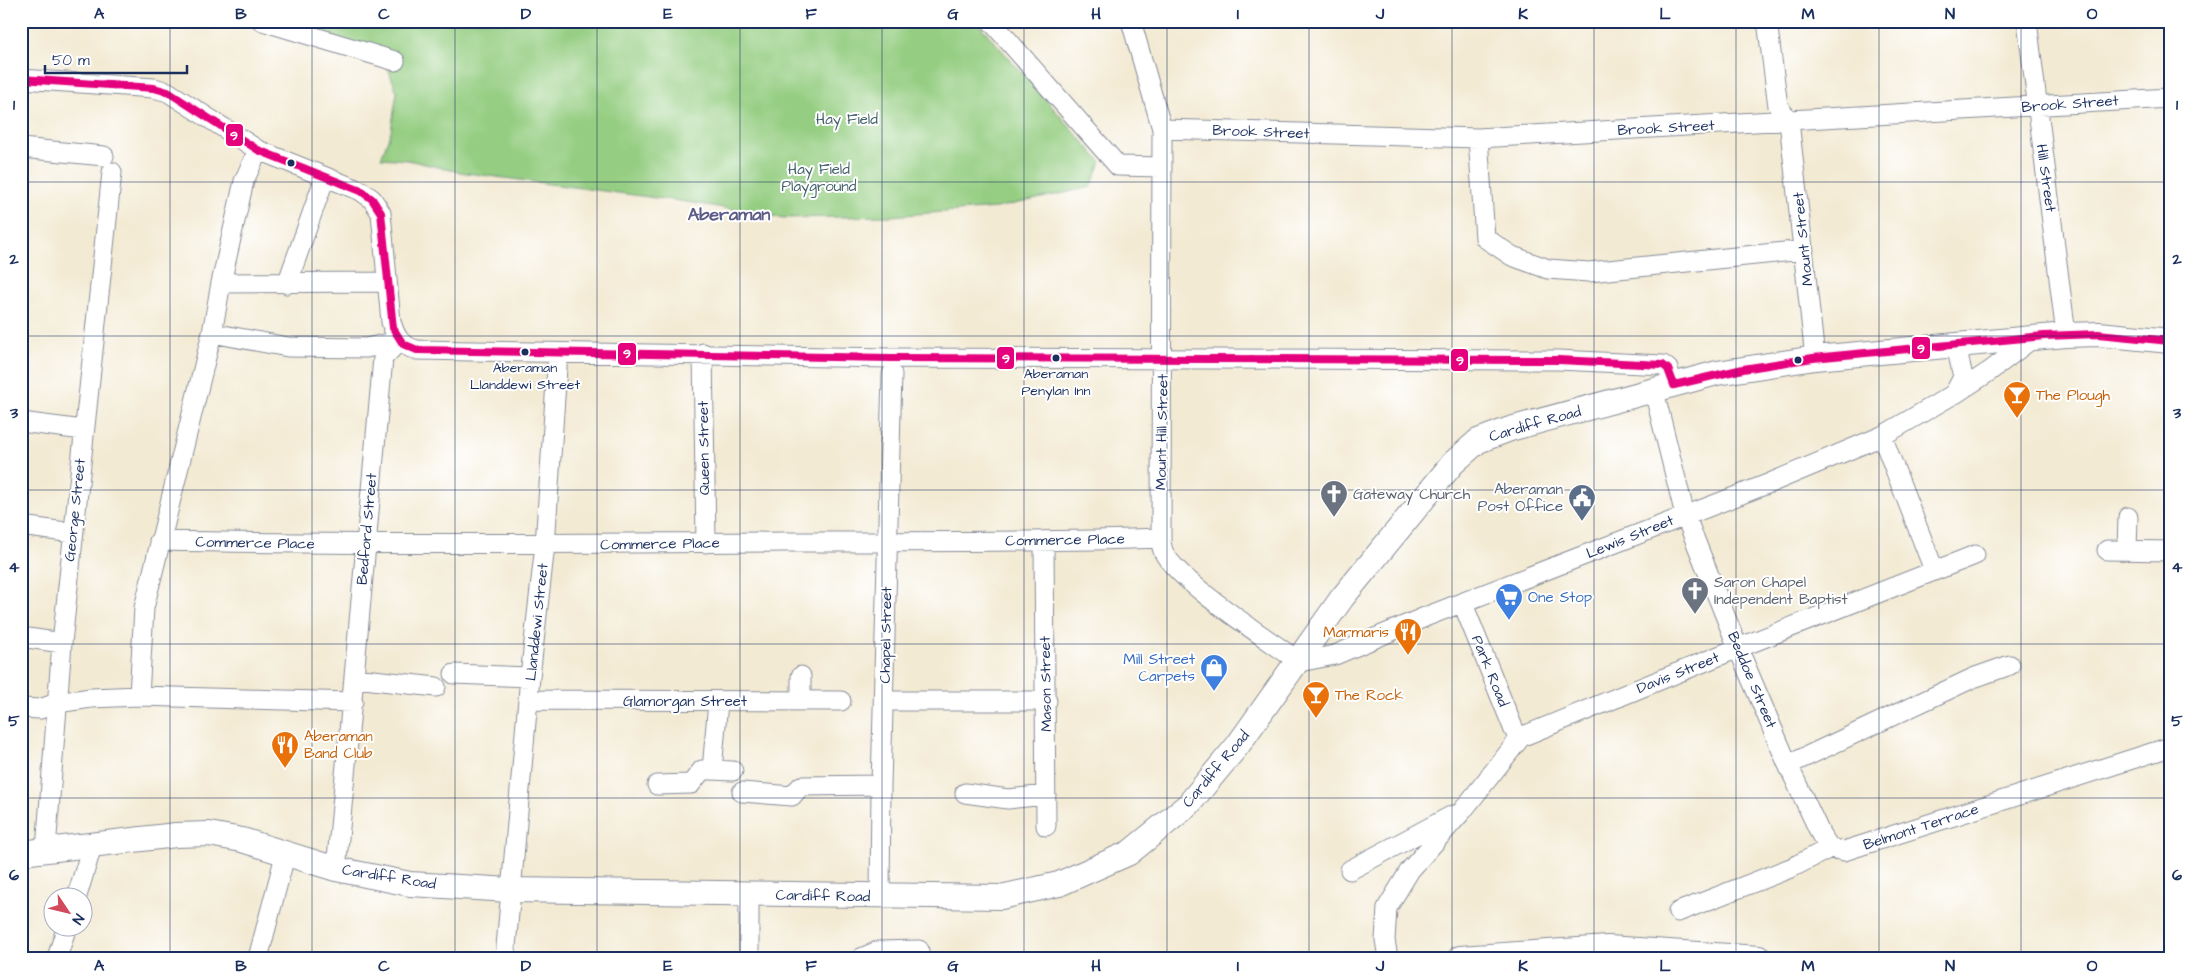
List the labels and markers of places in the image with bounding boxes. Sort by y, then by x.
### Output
unlabelled marker [286,158,296,168]
marker: Aberaman Llanddewi Street [520,347,530,357]
marker: Aberaman Penylan Inn [1051,353,1061,363]
unlabelled marker [1793,355,1803,365]
place label: Aberaman Llanddewi Street [470,358,580,395]
place label: Aberaman Penylan Inn [1021,364,1091,401]
bar icon: The Plough [2002,380,2032,419]
place label: The Plough [2036,385,2111,407]
church icon: Gateway Church [1319,479,1349,518]
place label: Aberaman Post Office [1478,479,1563,517]
public building icon: Aberaman Post Office [1567,483,1597,522]
place label: Gateway Church [1353,484,1471,506]
place label: Saron Chapel Independent Baptist [1714,572,1848,610]
church icon: Saron Chapel Independent Baptist [1680,576,1710,615]
supermarket icon: One Stop [1494,582,1524,621]
place label: One Stop [1528,587,1592,608]
restaurant icon: Marmaris [1393,617,1423,656]
place label: Marmaris [1323,622,1389,643]
place label: Mill Street Carpets [1123,649,1195,687]
shop icon: Mill Street Carpets [1199,653,1229,692]
bar icon: The Rock [1301,680,1331,719]
place label: The Rock [1335,685,1404,706]
place label: Aberaman Band Club [304,726,373,764]
restaurant icon: Aberaman Band Club [270,730,300,769]

